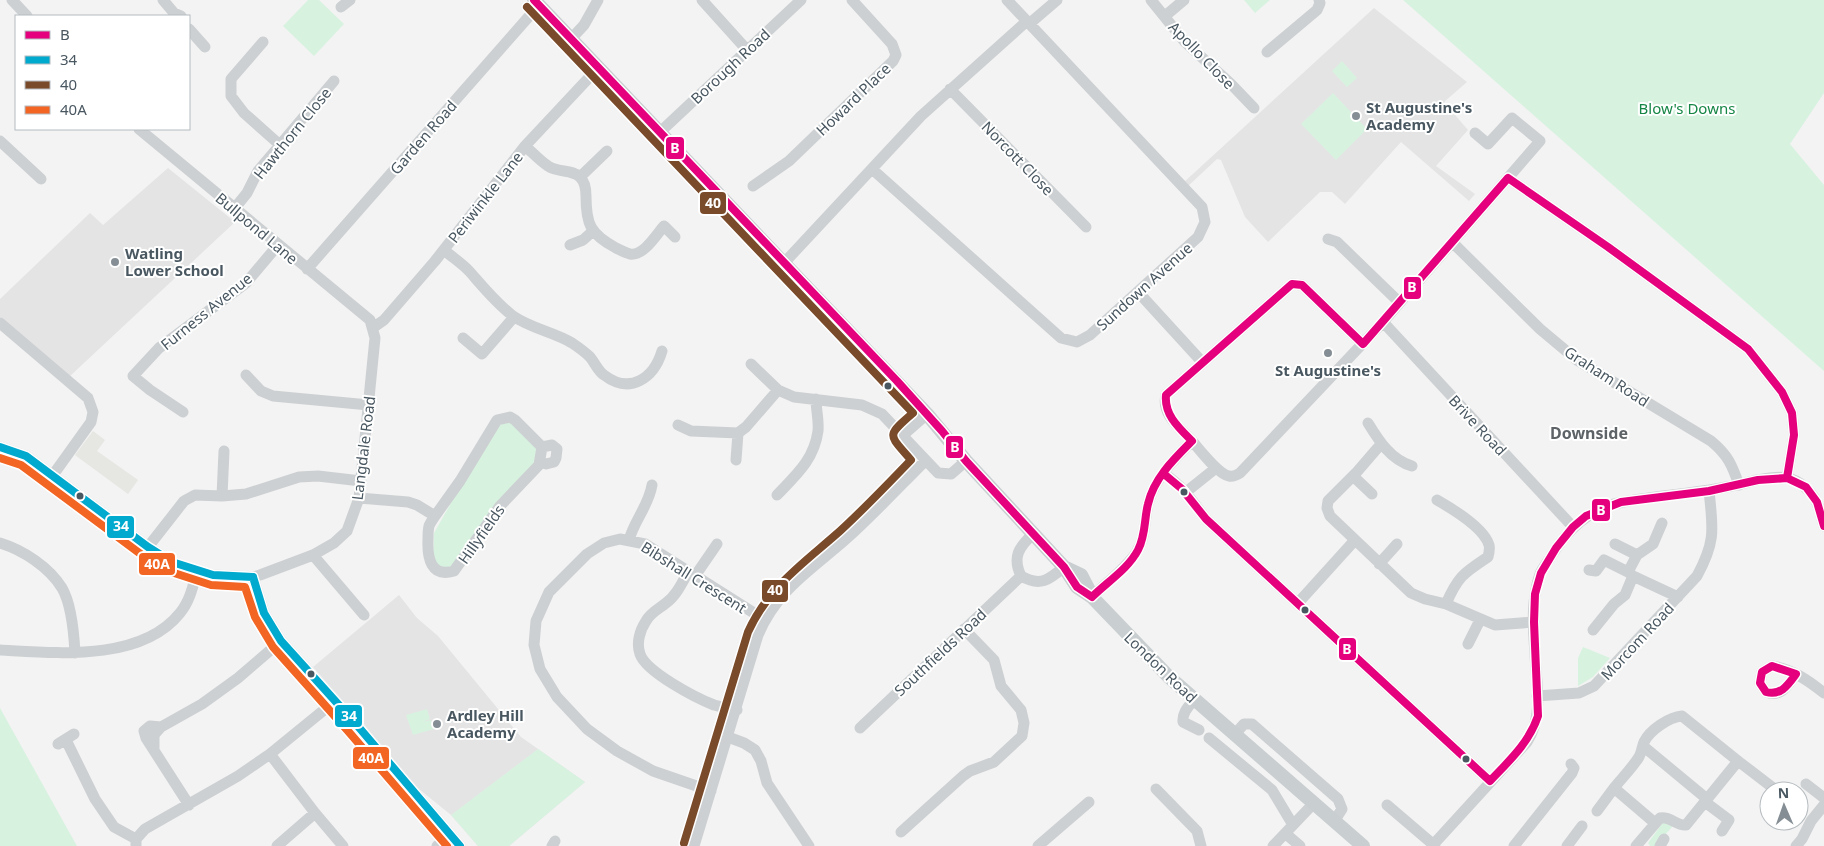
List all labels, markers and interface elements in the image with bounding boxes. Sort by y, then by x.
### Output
legend [15,15,190,130]
street label: Apollo Close [1165,17,1239,93]
text: B [60,24,70,44]
street label: Borough Road [686,24,774,108]
text: 34 [60,49,78,69]
street label: Howard Place [811,58,895,140]
text: 40 [60,74,77,94]
street label: Hawthorn Close [249,83,335,183]
street label: Garden Road [385,96,461,178]
place label: St Augustine's Academy [1366,97,1472,134]
park label: Blow's Downs [1639,98,1735,118]
text: 40A [60,99,87,119]
marker: St Augustine's Academy [1350,110,1362,122]
street label: Norcott Close [978,117,1058,199]
line badge: B [665,136,685,160]
text: B [670,138,680,157]
street label: Periwinkle Lane [443,147,527,247]
street label: Bullpond Lane [212,188,302,268]
line badge: 40 [699,191,727,215]
text: 40 [705,193,721,212]
street label: Sundown Avenue [1092,238,1196,334]
place label: Watling Lower School [125,243,224,280]
marker: Watling Lower School [109,256,121,268]
street label: Furness Avenue [156,268,256,354]
line badge: B [1403,276,1422,300]
text: B [1407,277,1417,296]
street label: Graham Road [1561,341,1653,411]
marker: St Augustine's [1322,347,1334,359]
place label: St Augustine's [1275,360,1381,380]
unlabelled marker [883,381,893,391]
street label: Brive Road [1445,390,1511,460]
street label: Langdale Road [347,395,379,501]
district label: Downside [1550,422,1628,444]
line badge: B [945,435,964,459]
text: B [950,437,960,456]
unlabelled marker [1179,487,1189,497]
unlabelled marker [75,491,85,501]
line badge: B [1591,498,1611,522]
street label: Hillyfields [453,500,509,568]
text: B [1596,500,1606,519]
line badge: 34 [106,515,135,539]
text: 34 [113,516,129,535]
street label: Bibshall Crescent [638,537,751,618]
line badge: 40A [138,552,176,576]
text: 40A [144,554,170,573]
line badge: 40 [761,579,789,603]
text: 40 [767,580,783,599]
street label: Morcom Road [1596,598,1678,684]
street label: Southfields Road [890,604,990,700]
unlabelled marker [1300,605,1310,615]
street label: London Road [1120,627,1202,707]
line badge: B [1338,637,1357,661]
text: B [1342,639,1352,658]
unlabelled marker [306,669,316,679]
line badge: 34 [334,704,363,728]
place label: Ardley Hill Academy [447,705,524,742]
text: 34 [341,706,357,725]
marker: Ardley Hill Academy [431,718,443,730]
line badge: 40A [352,746,390,770]
text: 40A [358,748,384,767]
unlabelled marker [1461,754,1471,764]
north arrow [1759,781,1809,831]
text: N [1778,783,1790,802]

